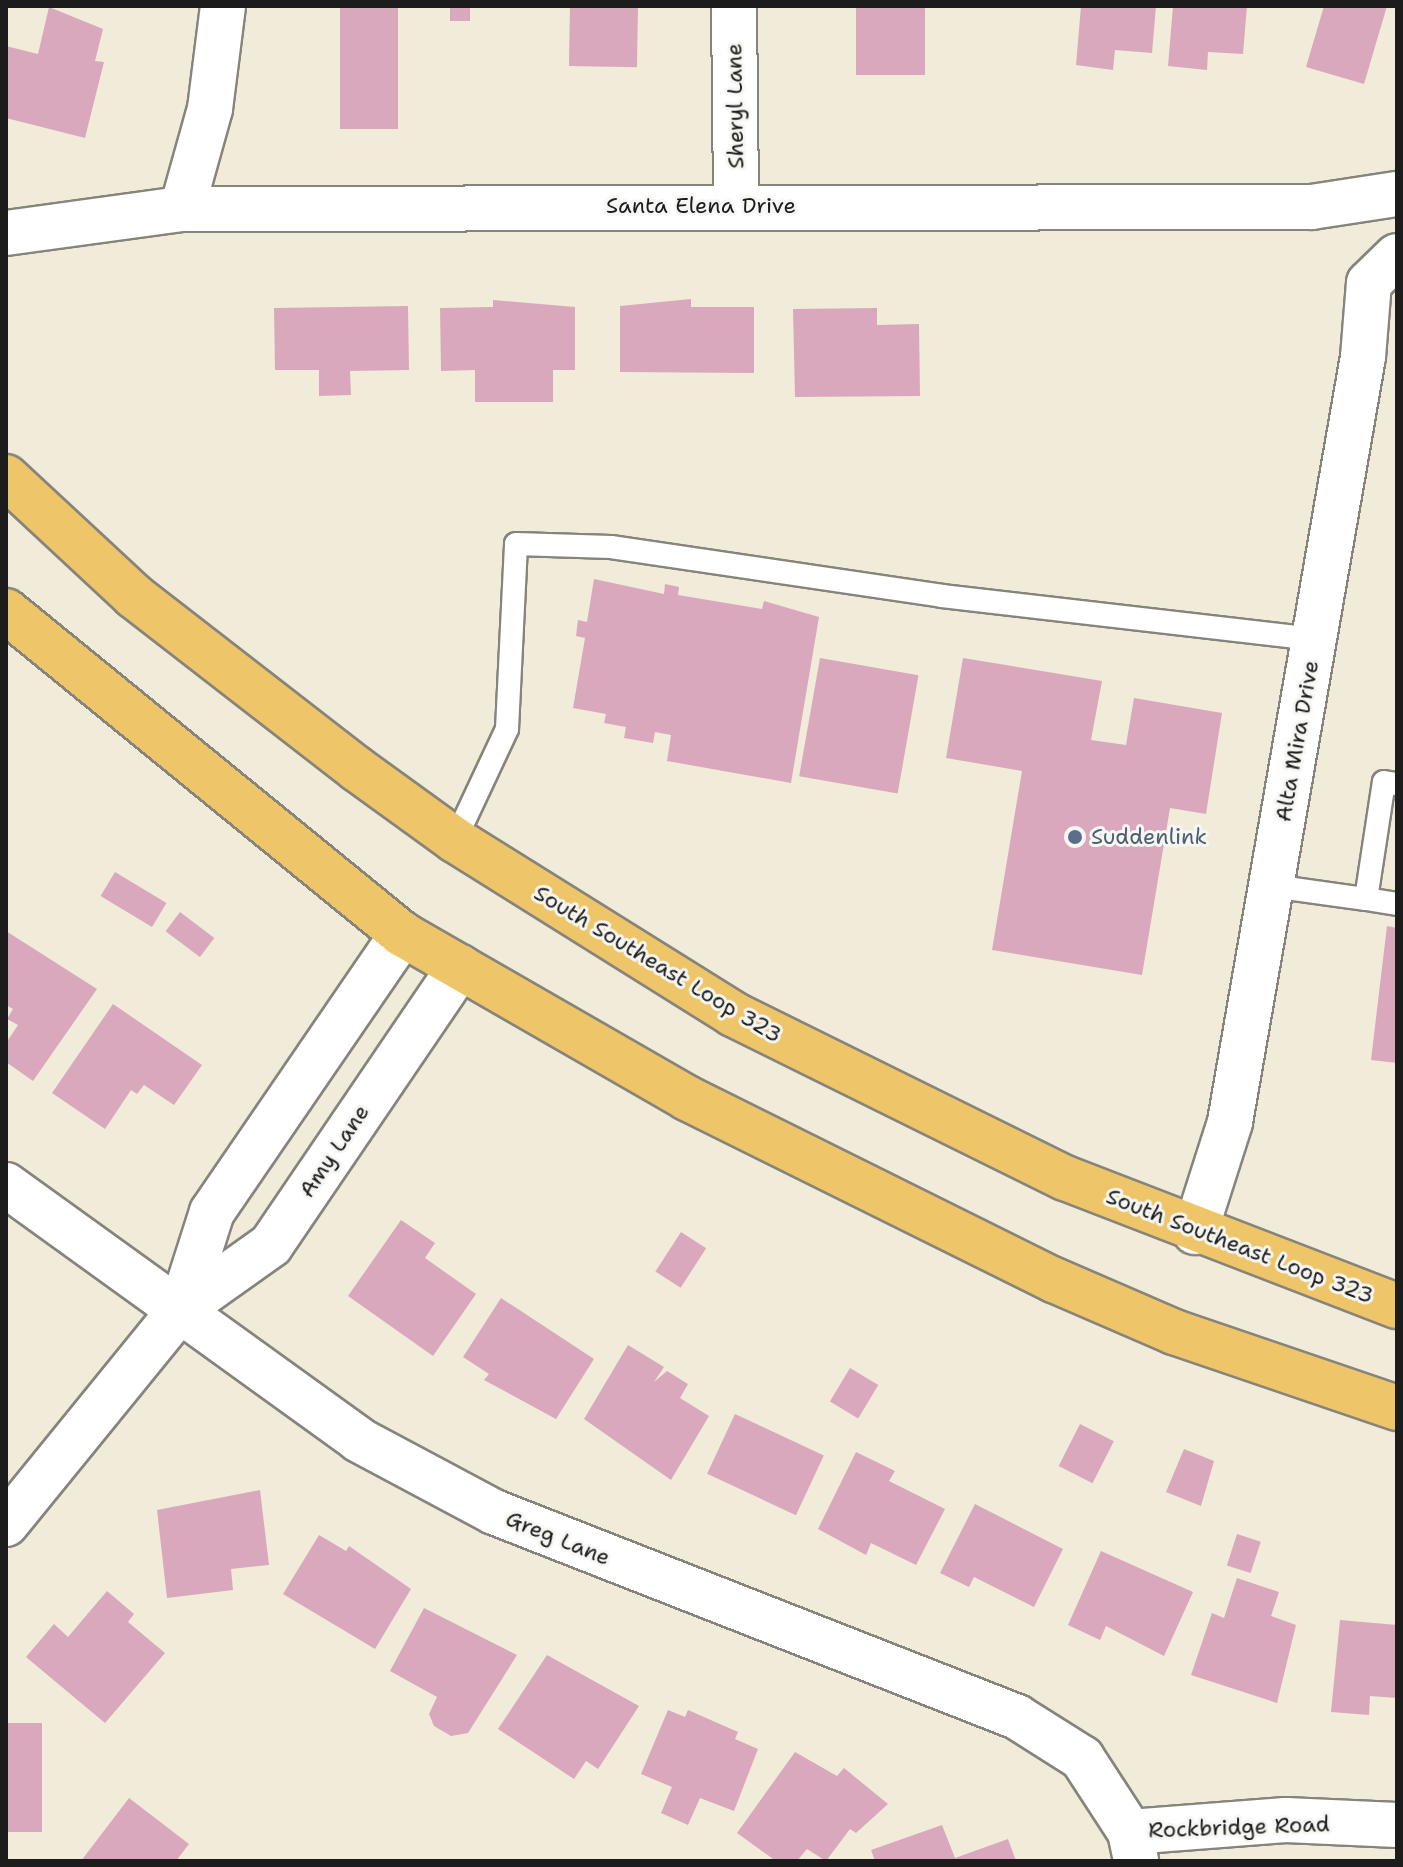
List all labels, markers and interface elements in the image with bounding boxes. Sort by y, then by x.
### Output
street label: Sheryl Lane [721,43,749,169]
street label: Santa Elena Drive [606,193,796,219]
street label: Alta Mira Drive [1270,658,1324,824]
place label: Suddenlink [1091,824,1207,850]
marker: Suddenlink [1066,828,1084,846]
street label: South Southeast Loop 323 [529,880,787,1048]
street label: Amy Lane [293,1100,375,1202]
street label: South Southeast Loop 323 [1103,1183,1377,1309]
street label: Greg Lane [502,1505,614,1571]
street label: Rockbridge Road [1148,1811,1330,1843]

